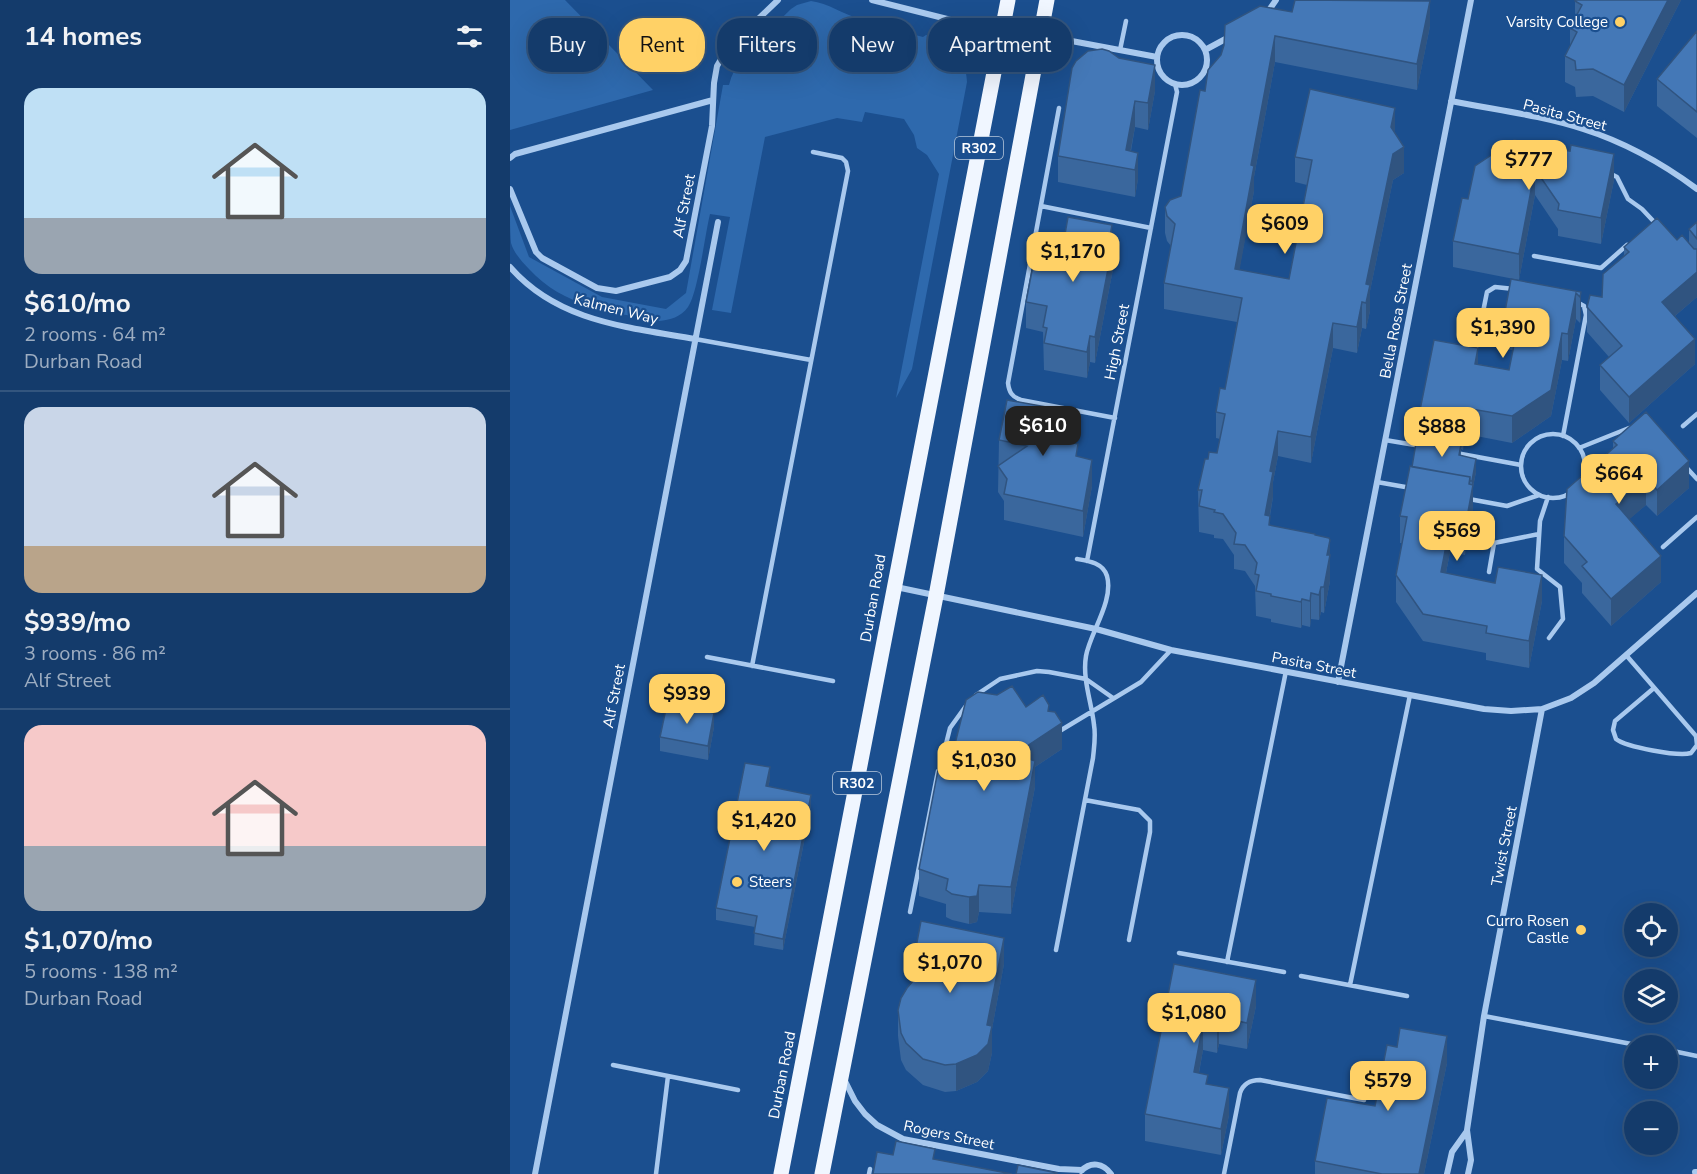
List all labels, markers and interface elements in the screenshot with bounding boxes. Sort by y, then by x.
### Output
place label: Varsity College [1505,12,1608,32]
marker: Varsity College [1613,15,1627,29]
chip: Buy [528,18,607,72]
chip: Rent [619,18,705,72]
chip: Filters [717,18,817,72]
chip: New [829,18,916,72]
chip: Apartment [928,18,1072,72]
text: 14 homes [24,19,142,54]
icon: filters [453,20,486,53]
street label: Pasita Street [1521,94,1610,136]
icon: home [201,127,309,235]
road number: R302 [955,137,1003,159]
pin: $777 [1493,140,1565,191]
text: $777 [1505,146,1553,173]
street label: Alf Street [668,171,700,240]
pin: $609 [1249,204,1321,255]
text: $609 [1261,210,1309,237]
pin: $1,170 [1024,232,1122,283]
text: $1,170 [1041,238,1105,265]
street label: Bella Rosa Street [1375,261,1417,380]
text: $610/mo [24,286,131,321]
street label: Kalmen Way [572,289,661,329]
street label: High Street [1100,302,1134,382]
pin: $1,390 [1454,308,1552,359]
text: $1,390 [1471,314,1535,341]
text: 2 rooms · 64 m² [24,321,166,348]
text: Durban Road [24,348,143,375]
pin: $610 [1007,406,1079,457]
pin: $888 [1406,407,1478,458]
text: $610 [1019,412,1067,439]
text: $888 [1418,413,1466,440]
icon: home [201,446,309,554]
pin: $664 [1583,454,1655,505]
text: $664 [1595,460,1643,487]
pin: $569 [1421,511,1493,562]
text: $569 [1433,517,1481,544]
street label: Durban Road [855,552,891,644]
text: $939/mo [24,605,131,640]
text: 3 rooms · 86 m² [24,640,166,667]
street label: Pasita Street [1270,647,1359,683]
street label: Alf Street [598,661,630,730]
text: Alf Street [24,667,111,694]
pin: $939 [651,674,723,725]
text: $939 [663,680,711,707]
pin: $1,030 [935,741,1033,792]
text: $1,030 [952,747,1016,774]
icon: home [201,764,309,872]
road number: R302 [833,772,881,794]
pin: $1,420 [715,801,813,852]
street label: Twist Street [1486,803,1522,888]
text: $1,420 [732,807,796,834]
place label: Steers [749,872,792,892]
marker: Steers [730,875,744,889]
map controls [1624,903,1678,1155]
button: locate [1624,903,1678,957]
place label: Curro Rosen Castle [1486,911,1569,948]
text: $1,070/mo [24,923,153,958]
marker: Curro Rosen Castle [1574,923,1588,937]
pin: $1,070 [901,943,999,994]
text: $1,070 [918,949,982,976]
text: 5 rooms · 138 m² [24,958,178,985]
button: layers [1624,969,1678,1023]
text: Durban Road [24,985,143,1012]
pin: $1,080 [1145,993,1243,1044]
text: $1,080 [1162,999,1226,1026]
street label: Durban Road [764,1029,800,1121]
button: + [1624,1035,1678,1089]
pin: $579 [1352,1061,1424,1112]
text: $579 [1364,1067,1412,1094]
button: − [1624,1101,1678,1155]
street label: Rogers Street [902,1116,997,1155]

